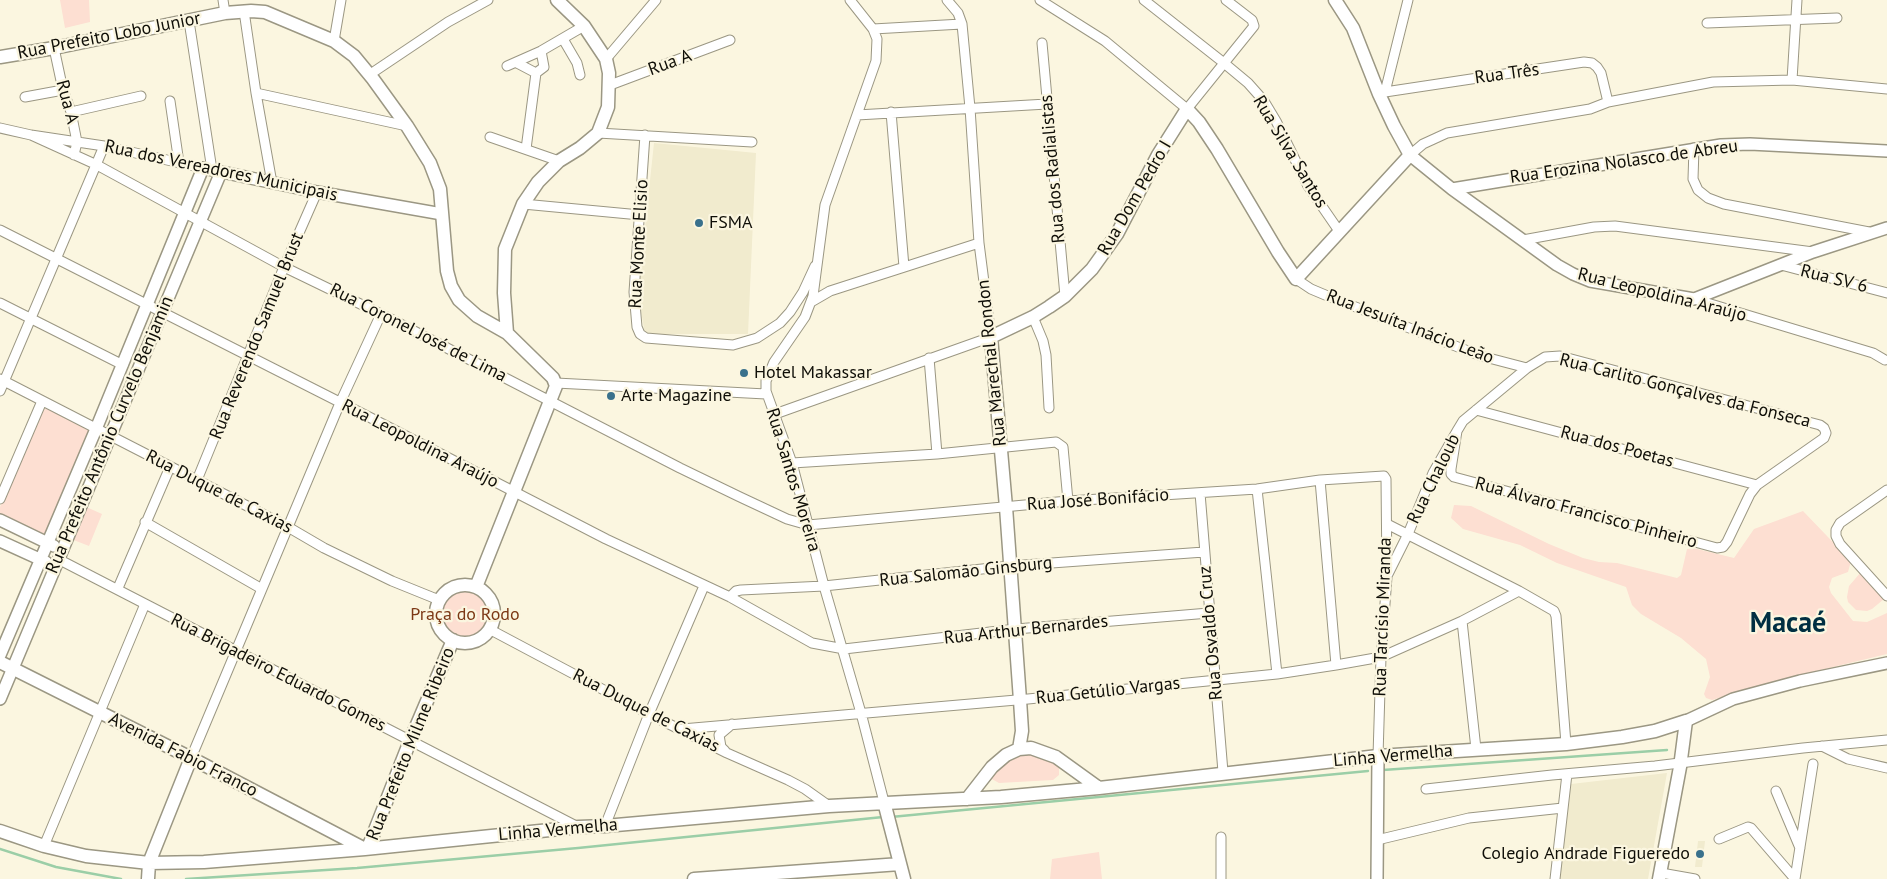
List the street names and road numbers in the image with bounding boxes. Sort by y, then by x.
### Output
street label: Rua Prefeito Lobo Junior [16,8,202,64]
street label: Rua A [645,45,695,81]
street label: Rua Três [1473,59,1541,89]
street label: Rua A [51,78,83,126]
street label: Rua Silva Santos [1248,92,1332,212]
street label: Rua dos Radialistas [1036,94,1070,244]
street label: Rua Erozina Nolasco de Abreu [1509,135,1739,189]
street label: Rua dos Vereadores Municipais [102,136,340,206]
street label: Rua Dom Pedro I [1093,137,1177,259]
street label: Rua Monte Elisio [625,179,653,309]
street label: Rua Reverendo Samuel Brust [206,229,308,443]
street label: Rua SV 6 [1798,260,1870,298]
street label: Rua Leopoldina Araújo [1575,264,1749,326]
street label: Rua Marechal Rondon [972,278,1012,448]
street label: Rua Coronel José de Lima [326,279,510,387]
street label: Rua Jesuíta Inácio Leão [1323,285,1497,369]
street label: Rua Prefeito Antônio Curvelo Benjamin [42,293,178,577]
street label: Rua Carlito Gonçalves da Fonseca [1557,349,1813,433]
street label: Rua Leopoldina Araújo [338,395,502,493]
street label: Rua Santos Moreira [761,405,825,555]
street label: Rua dos Poetas [1558,421,1676,473]
street label: Rua Chaloub [1403,431,1465,527]
street label: Rua Duque de Caxias [142,446,296,538]
street label: Rua Álvaro Francisco Pinheiro [1473,473,1699,553]
street label: Rua José Bonifácio [1026,484,1170,516]
street label: Rua Tarcísio Miranda [1369,537,1397,697]
street label: Rua Salomão Ginsburg [878,552,1054,592]
street label: Rua Osvaldo Cruz [1194,565,1228,701]
street label: Rua Brigadeiro Eduardo Gomes [167,609,389,737]
street label: Rua Arthur Bernardes [943,611,1109,649]
street label: Rua Prefeito Milme Ribeiro [362,644,460,844]
street label: Rua Duque de Caxias [569,665,723,757]
street label: Rua Getúlio Vargas [1035,673,1181,709]
street label: Avenida Fabio Franco [105,708,261,802]
street label: Linha Vermelha [1332,740,1454,772]
street label: Linha Vermelha [497,814,619,846]

